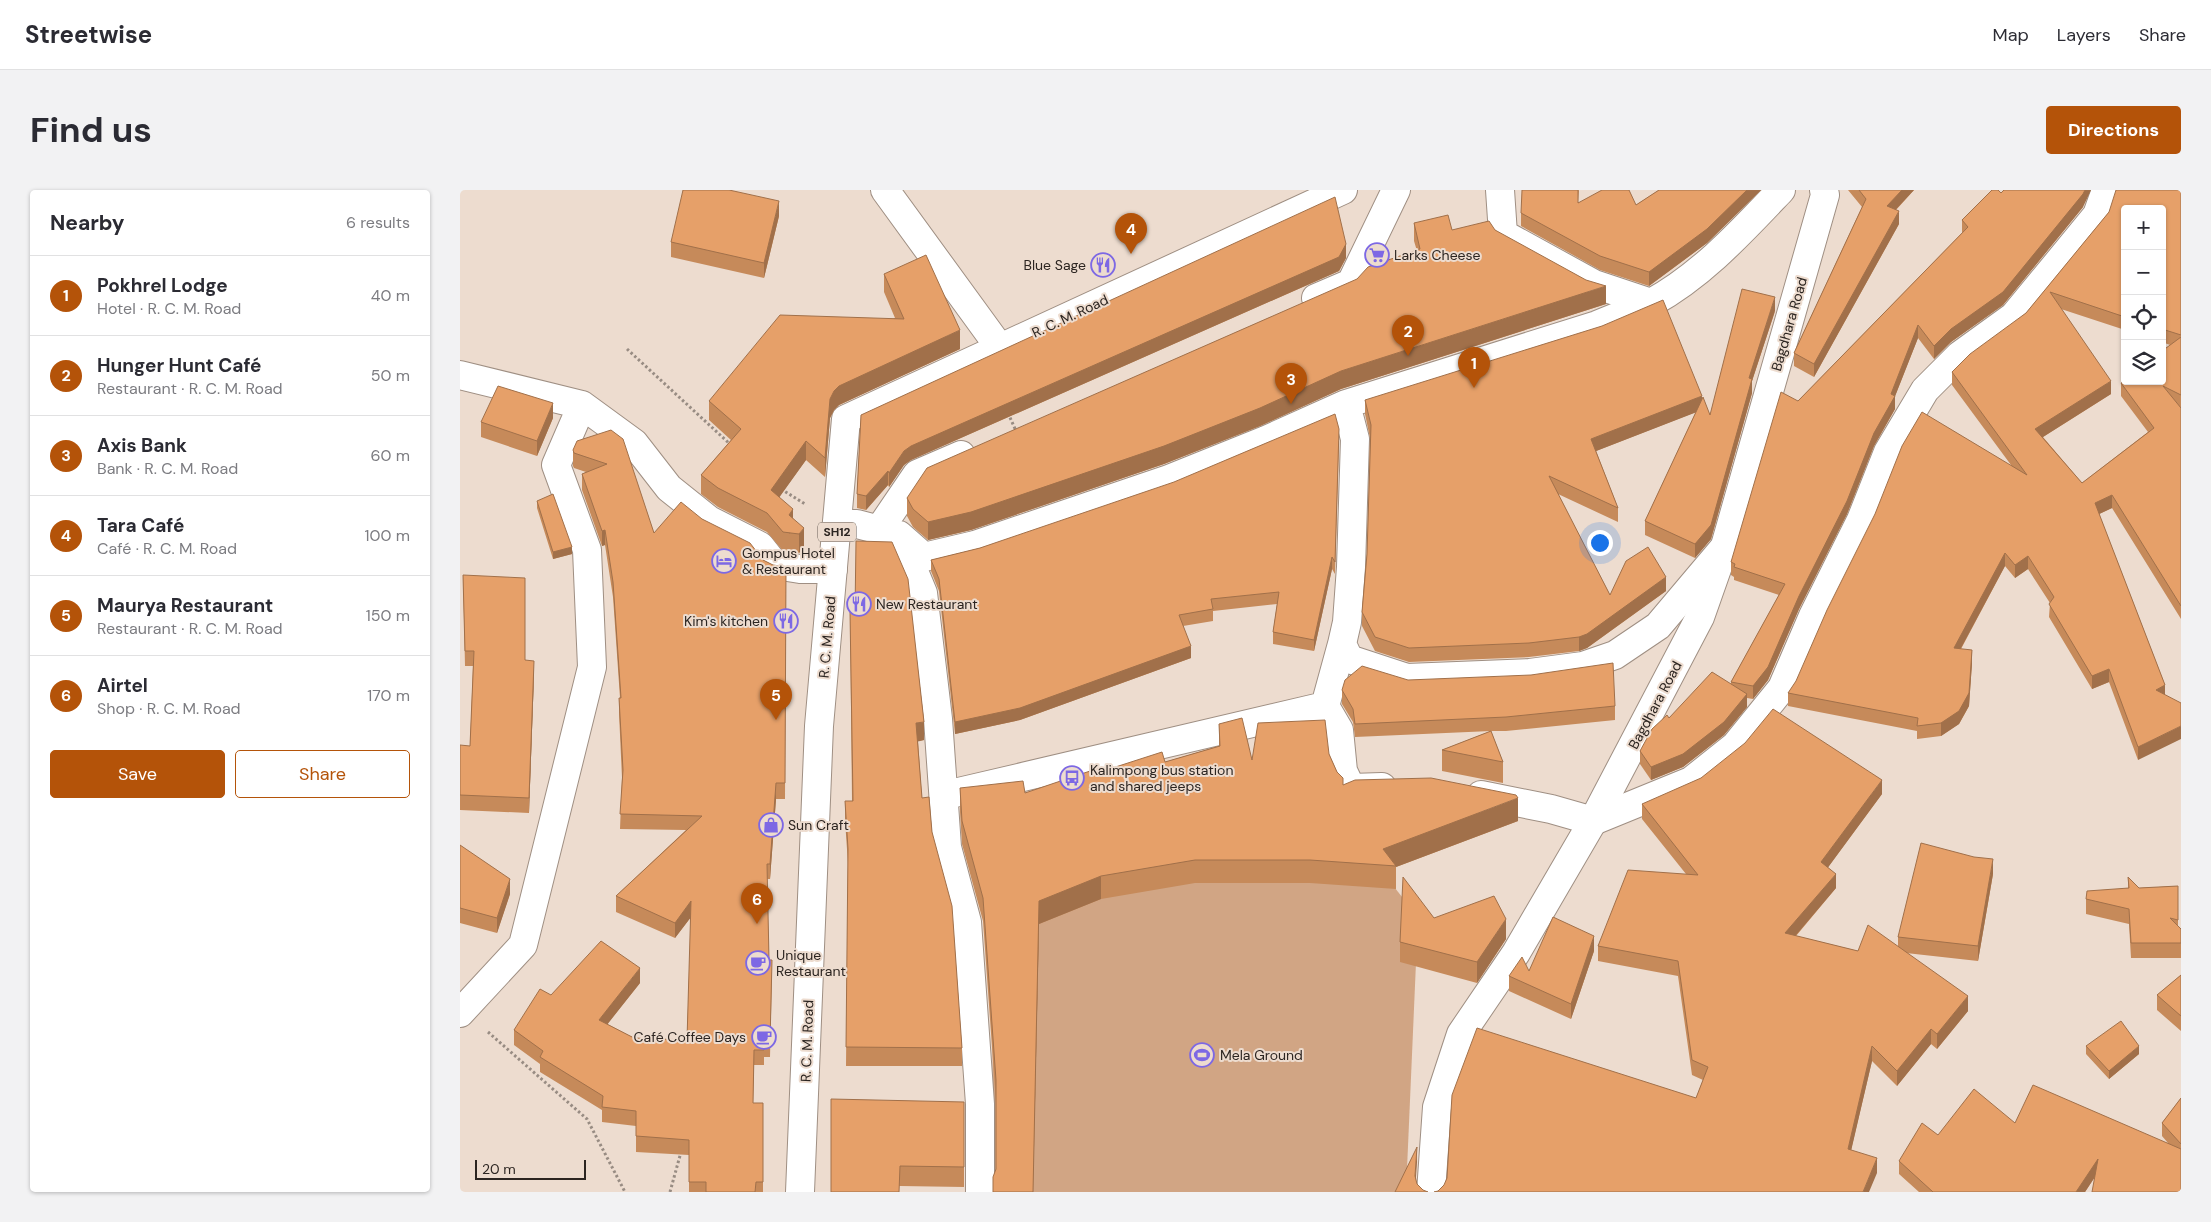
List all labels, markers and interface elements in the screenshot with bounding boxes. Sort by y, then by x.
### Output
text: Streetwise [25,19,152,50]
text: Map [1993,23,2029,47]
text: Layers [2057,23,2111,47]
text: Share [2139,23,2186,47]
button: Directions [2046,106,2181,154]
text: Find us [30,107,152,153]
map controls [2121,205,2166,385]
button: + [2121,205,2166,250]
text: Nearby [50,209,124,237]
text: 6 results [346,212,410,233]
pin: 4 [1115,213,1147,254]
supermarket icon: Larks Cheese [1364,242,1390,268]
place label: Larks Cheese [1394,246,1481,264]
button: − [2121,250,2166,295]
restaurant icon: Blue Sage [1090,252,1116,278]
place label: Blue Sage [1024,256,1086,274]
text: Pokhrel Lodge [97,273,228,298]
street label: Bagdhara Road [1767,275,1811,373]
text: 1 [63,285,69,306]
text: 40 m [371,285,410,306]
street label: R. C. M. Road [1029,290,1111,342]
button: locate [2121,295,2166,340]
text: Hotel · R. C. M. Road [97,298,241,319]
pin: 2 [1392,315,1424,356]
button: layers [2121,340,2166,385]
pin: 1 [1458,347,1490,388]
text: Hunger Hunt Café [97,353,262,378]
pin: 3 [1275,363,1307,404]
text: 2 [61,365,71,386]
text: 50 m [371,365,410,386]
text: Restaurant · R. C. M. Road [97,378,283,399]
text: Axis Bank [97,433,187,458]
text: 3 [61,445,71,466]
text: 60 m [370,445,410,466]
text: Bank · R. C. M. Road [97,458,238,479]
text: Tara Café [97,513,184,538]
road number: SH12 [818,522,856,542]
text: 4 [61,525,71,546]
text: 100 m [365,525,410,546]
your location [1587,530,1613,556]
text: Café · R. C. M. Road [97,538,237,559]
place label: Gompus Hotel & Restaurant [742,544,835,578]
hotel icon: Gompus Hotel & Restaurant [711,548,737,574]
restaurant icon: New Restaurant [846,591,872,617]
text: Maurya Restaurant [97,593,273,618]
street label: R. C. M. Road [814,595,840,679]
place label: New Restaurant [876,595,978,613]
text: 5 [61,605,71,626]
text: 150 m [366,605,410,626]
restaurant icon: Kim's kitchen [773,608,799,634]
place label: Kim's kitchen [684,612,768,630]
text: Restaurant · R. C. M. Road [97,618,283,639]
street label: Bagdhara Road [1624,658,1686,752]
text: Airtel [97,673,148,698]
pin: 5 [760,679,792,720]
text: 6 [61,685,71,706]
text: 170 m [367,685,410,706]
text: Shop · R. C. M. Road [97,698,241,719]
button: Save [50,750,225,798]
button: Share [235,750,410,798]
place label: Kalimpong bus station and shared jeeps [1090,761,1233,795]
bus stop icon: Kalimpong bus station and shared jeeps [1059,765,1085,791]
shop icon: Sun Craft [758,812,784,838]
place label: Sun Craft [788,816,849,834]
pin: 6 [741,883,773,924]
place label: Unique Restaurant [776,946,846,980]
cafe icon: Unique Restaurant [745,950,771,976]
street label: R. C. M. Road [797,1000,817,1082]
cafe icon: Café Coffee Days [751,1024,777,1050]
place label: Café Coffee Days [634,1028,746,1046]
sports icon: Mela Ground [1189,1042,1215,1068]
place label: Mela Ground [1220,1046,1303,1064]
scale bar [475,1157,586,1180]
text: 20 m [482,1160,516,1178]

